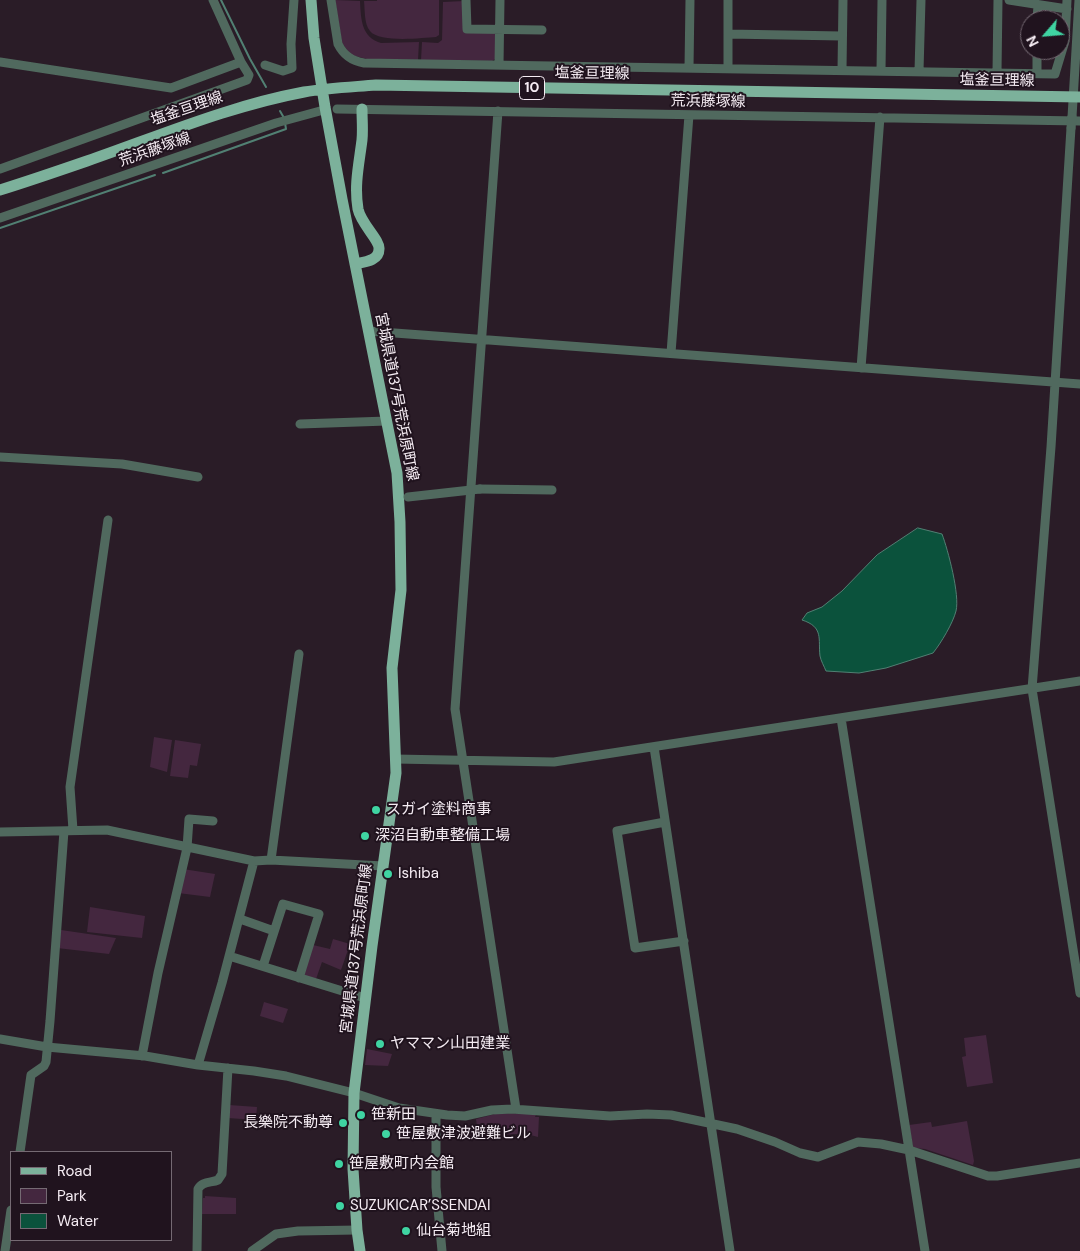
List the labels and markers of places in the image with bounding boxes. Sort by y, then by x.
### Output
place label: スガイ塗料商事 [386,801,491,819]
marker: スガイ塗料商事 [370,804,382,816]
place label: 深沼自動車整備工場 [375,827,510,845]
marker: 深沼自動車整備工場 [359,830,371,842]
place label: Ishiba [398,865,439,883]
marker: Ishiba [382,868,394,880]
place label: ヤママン山田建業 [390,1035,510,1053]
marker: ヤママン山田建業 [374,1038,386,1050]
place label: 笹新田 [371,1106,416,1124]
marker: 笹新田 [355,1109,367,1121]
place label: 長樂院不動尊 [243,1114,333,1132]
marker: 長樂院不動尊 [337,1117,349,1129]
place label: 笹屋敷津波避難ビル [396,1125,531,1143]
marker: 笹屋敷津波避難ビル [380,1128,392,1140]
place label: 笹屋敷町内会館 [349,1155,454,1173]
marker: 笹屋敷町内会館 [333,1158,345,1170]
place label: SUZUKICAR’SSENDAI [350,1197,491,1215]
marker: SUZUKICAR’SSENDAI [334,1200,346,1212]
place label: 仙台菊地組 [416,1222,491,1240]
marker: 仙台菊地組 [400,1225,412,1237]

